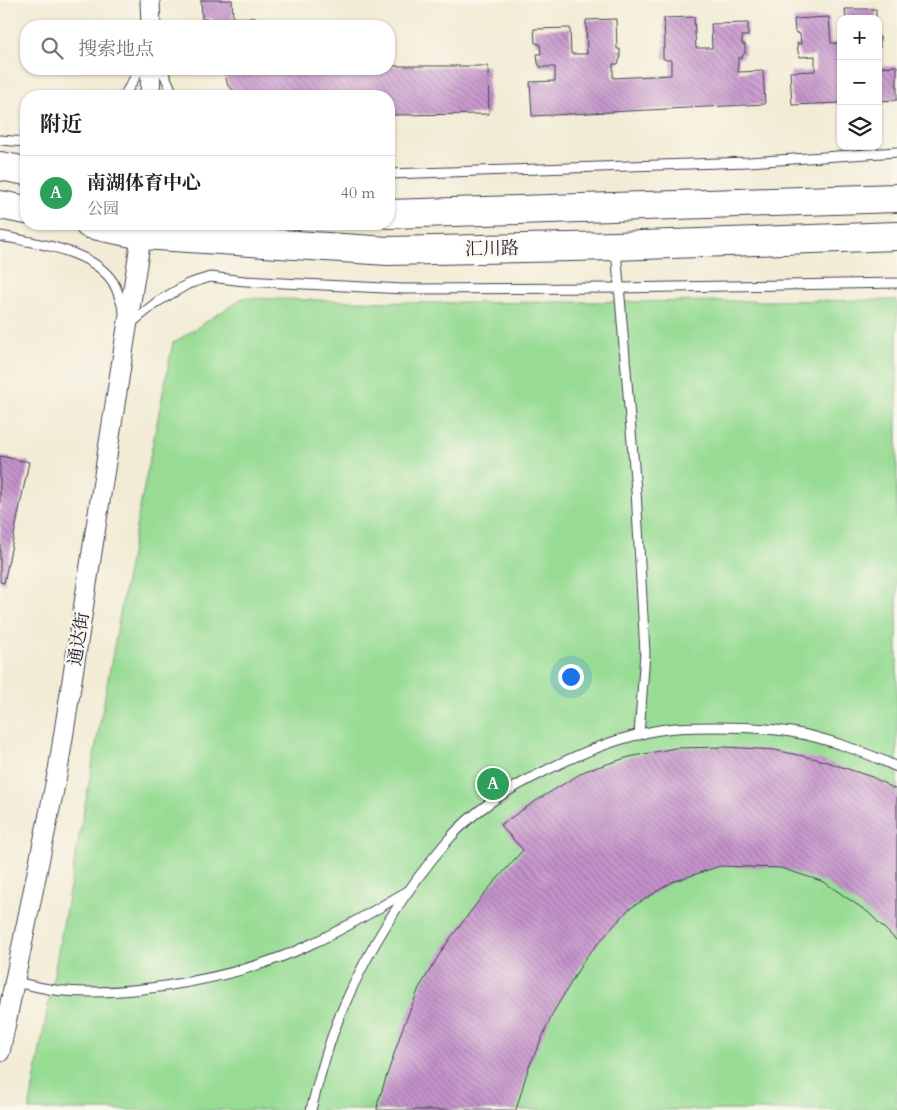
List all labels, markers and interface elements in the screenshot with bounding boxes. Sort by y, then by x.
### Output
map controls [837,15,882,150]
button: + [837,15,882,60]
search box [20,20,395,75]
icon: search [38,34,66,62]
text: 搜索地点 [78,36,154,62]
button: − [837,60,882,105]
button: layers [837,105,882,150]
text: 附近 [40,110,82,139]
text: 南湖体育中心 [87,170,201,196]
text: A [50,182,62,204]
text: 40 m [341,182,375,204]
text: 公园 [87,198,119,220]
street label: 汇川路 [465,236,519,262]
street label: 通达街 [62,610,96,668]
your location [558,664,584,690]
pin: A [477,765,509,803]

